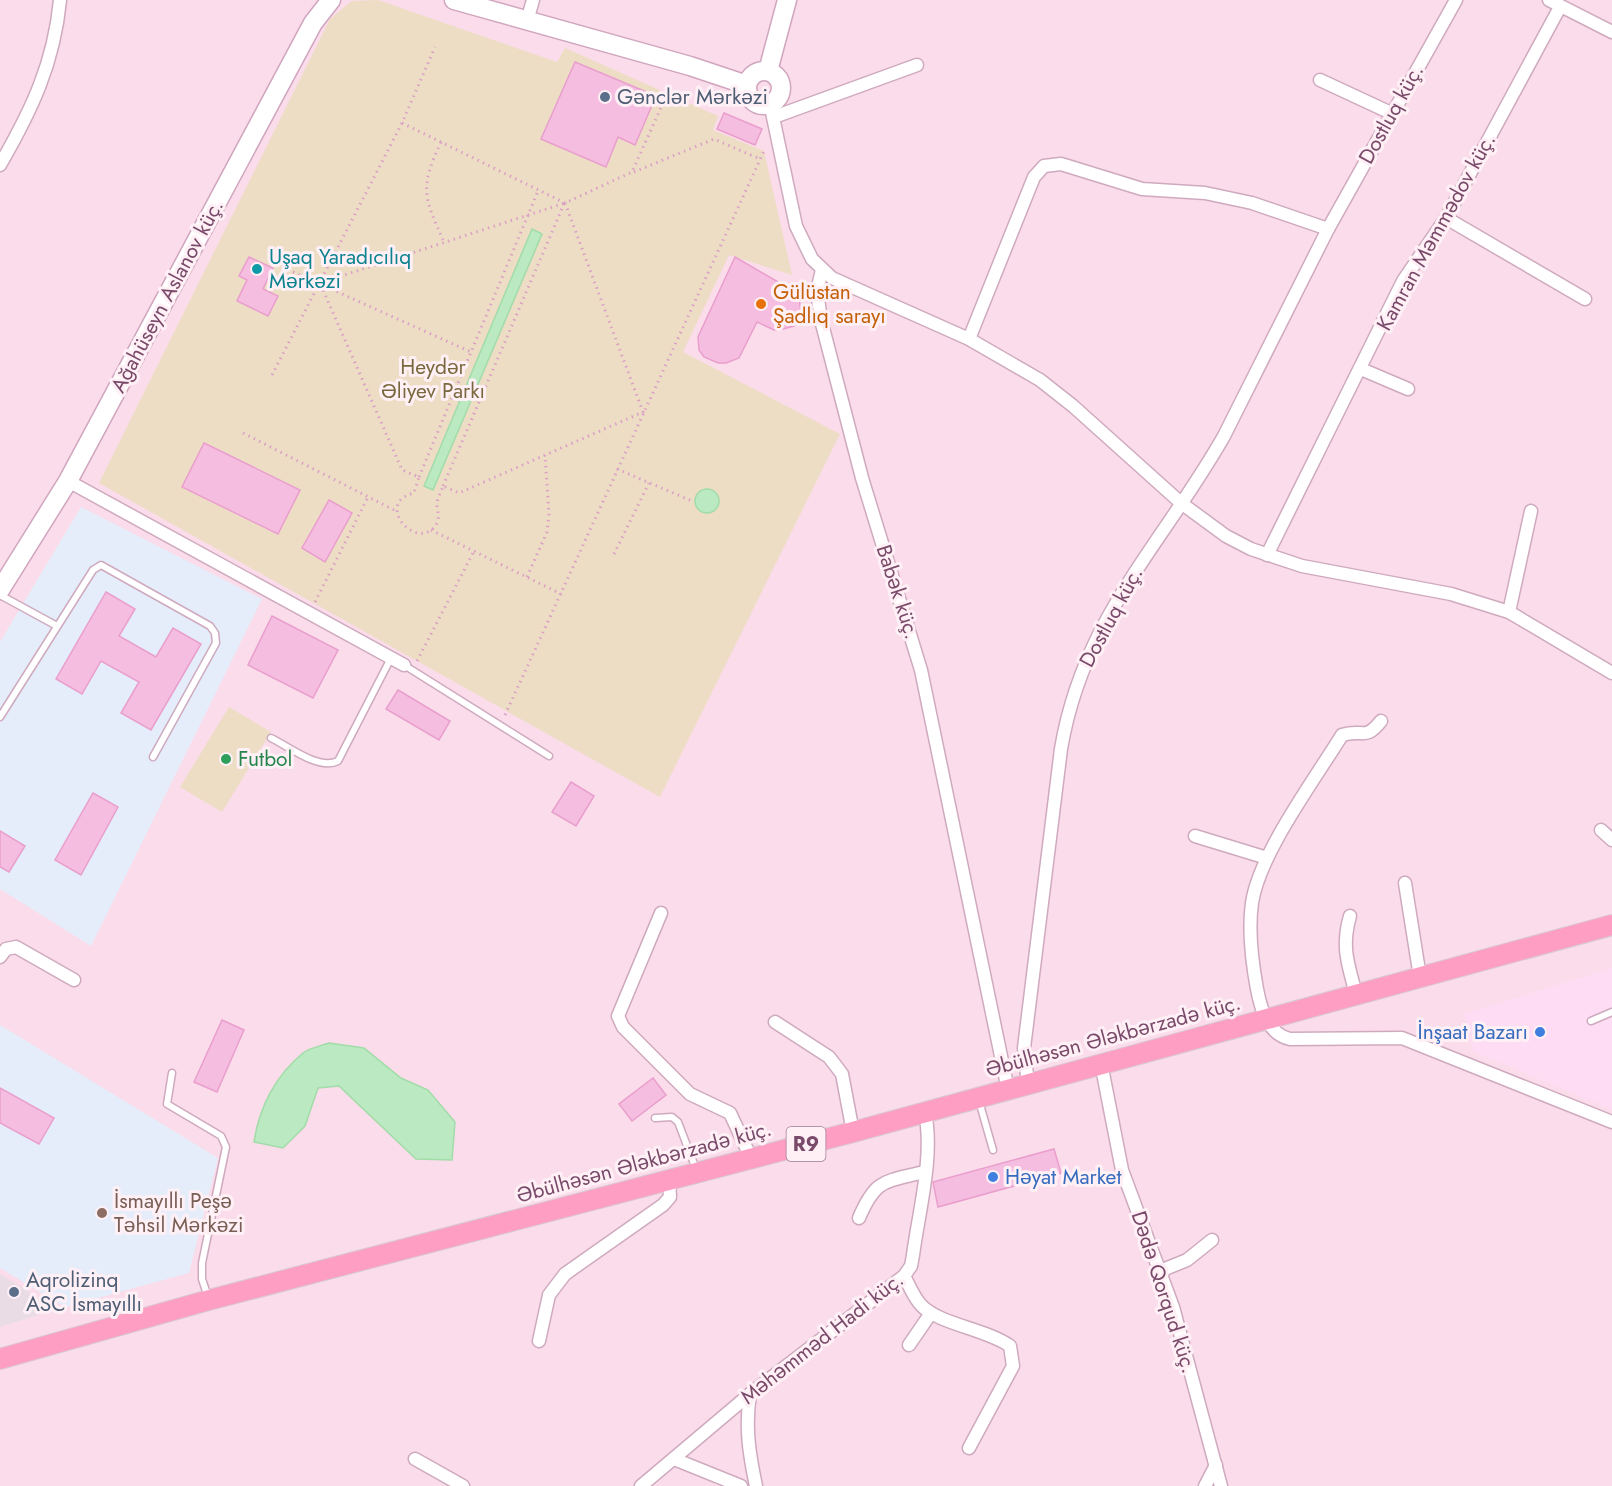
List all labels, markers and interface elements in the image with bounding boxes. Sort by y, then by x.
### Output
street label: Dostluq küç. [1351,59,1431,169]
place label: Gənclər Mərkəzi [617,82,768,112]
marker: Gənclər Mərkəzi [598,90,612,104]
street label: Kamran Məmmədov küç. [1369,128,1503,336]
street label: Ağahüseyn Aslanov küç. [103,194,231,398]
place label: Uşaq Yaradıcılıq Mərkəzi [269,242,411,296]
marker: Uşaq Yaradıcılıq Mərkəzi [250,262,264,276]
place label: Gülüstan Şadlıq sarayı [773,277,886,331]
marker: Gülüstan Şadlıq sarayı [754,297,768,311]
park label: Heydər Əliyev Parkı [381,352,485,406]
street label: Babək küç. [869,541,927,643]
street label: Dostluq küç. [1072,561,1150,673]
place label: Futbol [238,744,292,774]
marker: Futbol [219,752,233,766]
street label: Əbülhəsən Ələkbərzadə küç. [982,987,1244,1085]
place label: İnşaat Bazarı [1418,1017,1528,1047]
marker: İnşaat Bazarı [1533,1025,1547,1039]
street label: Əbülhəsən Ələkbərzadə küç. [513,1113,775,1211]
road number: R9 [786,1127,826,1161]
place label: Həyat Market [1005,1162,1121,1192]
marker: Həyat Market [986,1170,1000,1184]
place label: İsmayıllı Peşə Təhsil Mərkəzi [114,1186,243,1240]
marker: İsmayıllı Peşə Təhsil Mərkəzi [95,1206,109,1220]
street label: Dədə Qorqud küç. [1124,1207,1204,1377]
place label: Aqrolizinq ASC İsmayıllı [26,1265,142,1319]
street label: Məhəmməd Hadi küç. [734,1265,910,1411]
marker: Aqrolizinq ASC İsmayıllı [7,1285,21,1299]

